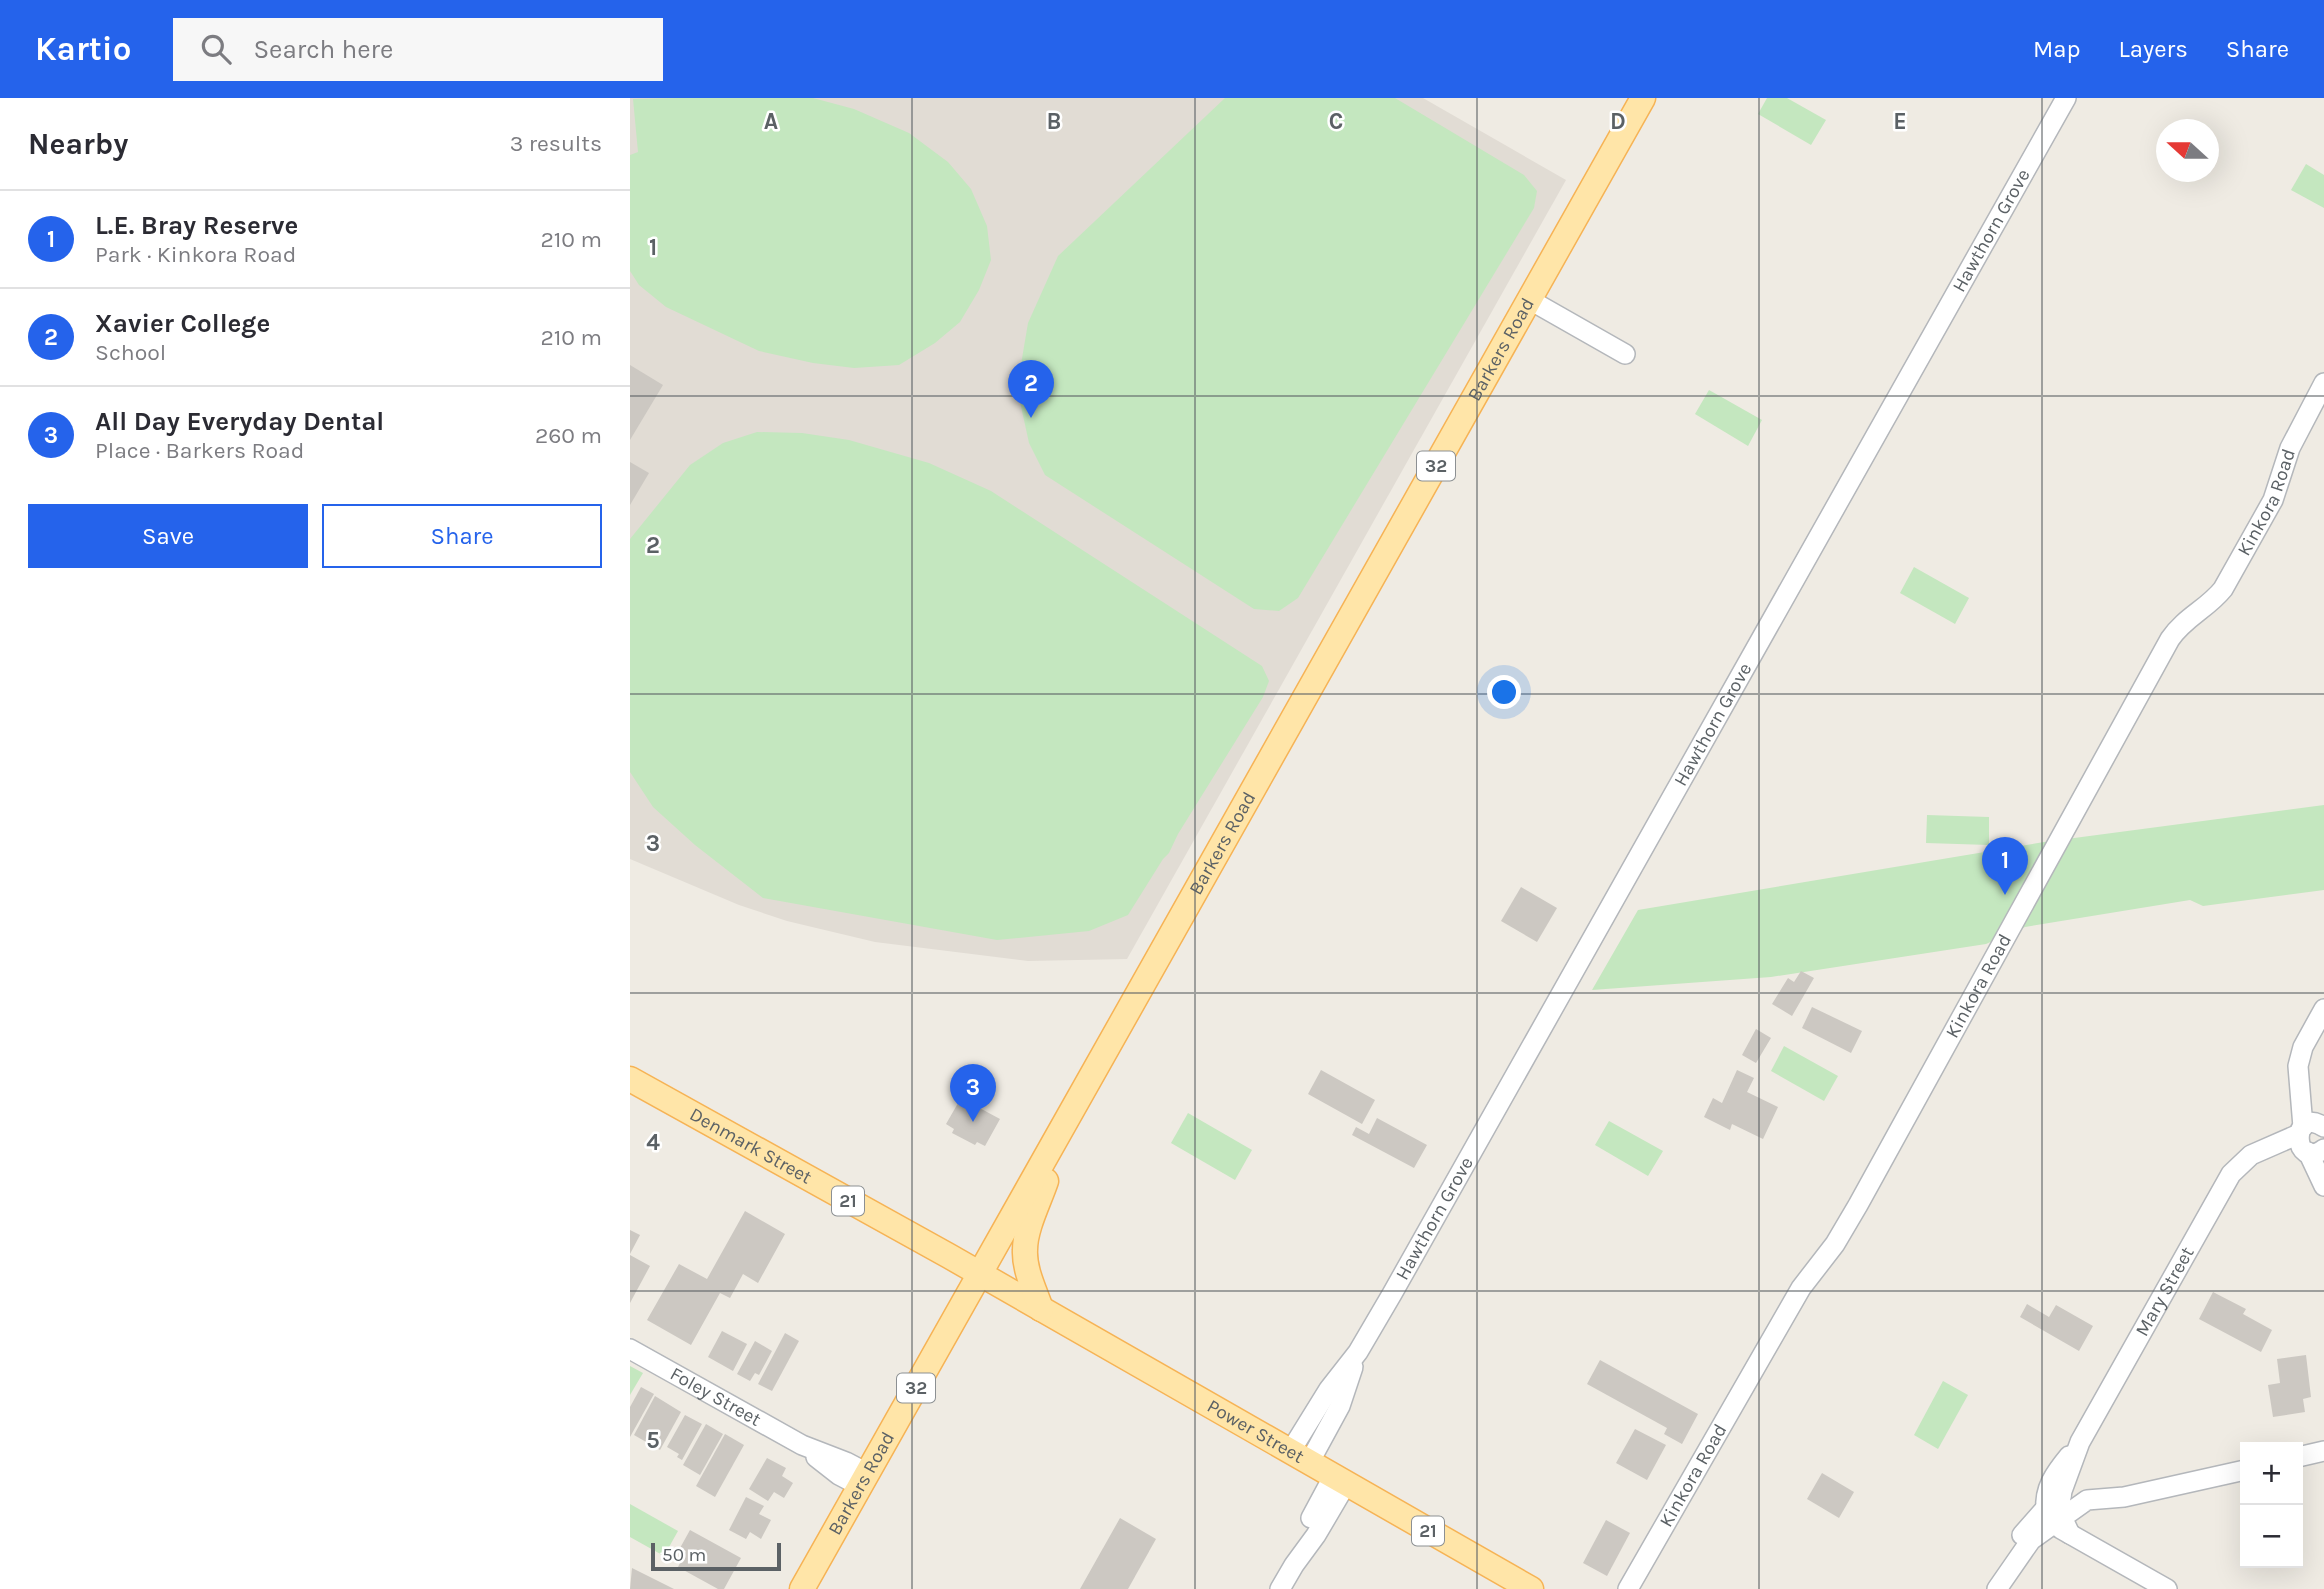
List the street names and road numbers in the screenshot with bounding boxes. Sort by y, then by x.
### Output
street label: Hawthorn Grove [1948,165,2035,296]
street label: Barkers Road [1463,294,1539,405]
street label: Kinkora Road [2233,446,2300,560]
road number: 32 [1417,452,1455,480]
street label: Hawthorn Grove [1670,659,1756,790]
street label: Barkers Road [1185,788,1260,899]
street label: Kinkora Road [1941,930,2016,1042]
street label: Denmark Street [686,1103,816,1189]
street label: Hawthorn Grove [1391,1153,1478,1284]
road number: 21 [832,1186,864,1216]
street label: Mary Street [2131,1243,2199,1340]
street label: Foley Street [666,1363,765,1431]
road number: 32 [897,1373,935,1402]
street label: Power Street [1203,1395,1308,1468]
street label: Kinkora Road [1655,1420,1732,1531]
street label: Barkers Road [824,1428,899,1539]
road number: 21 [1412,1516,1444,1546]

